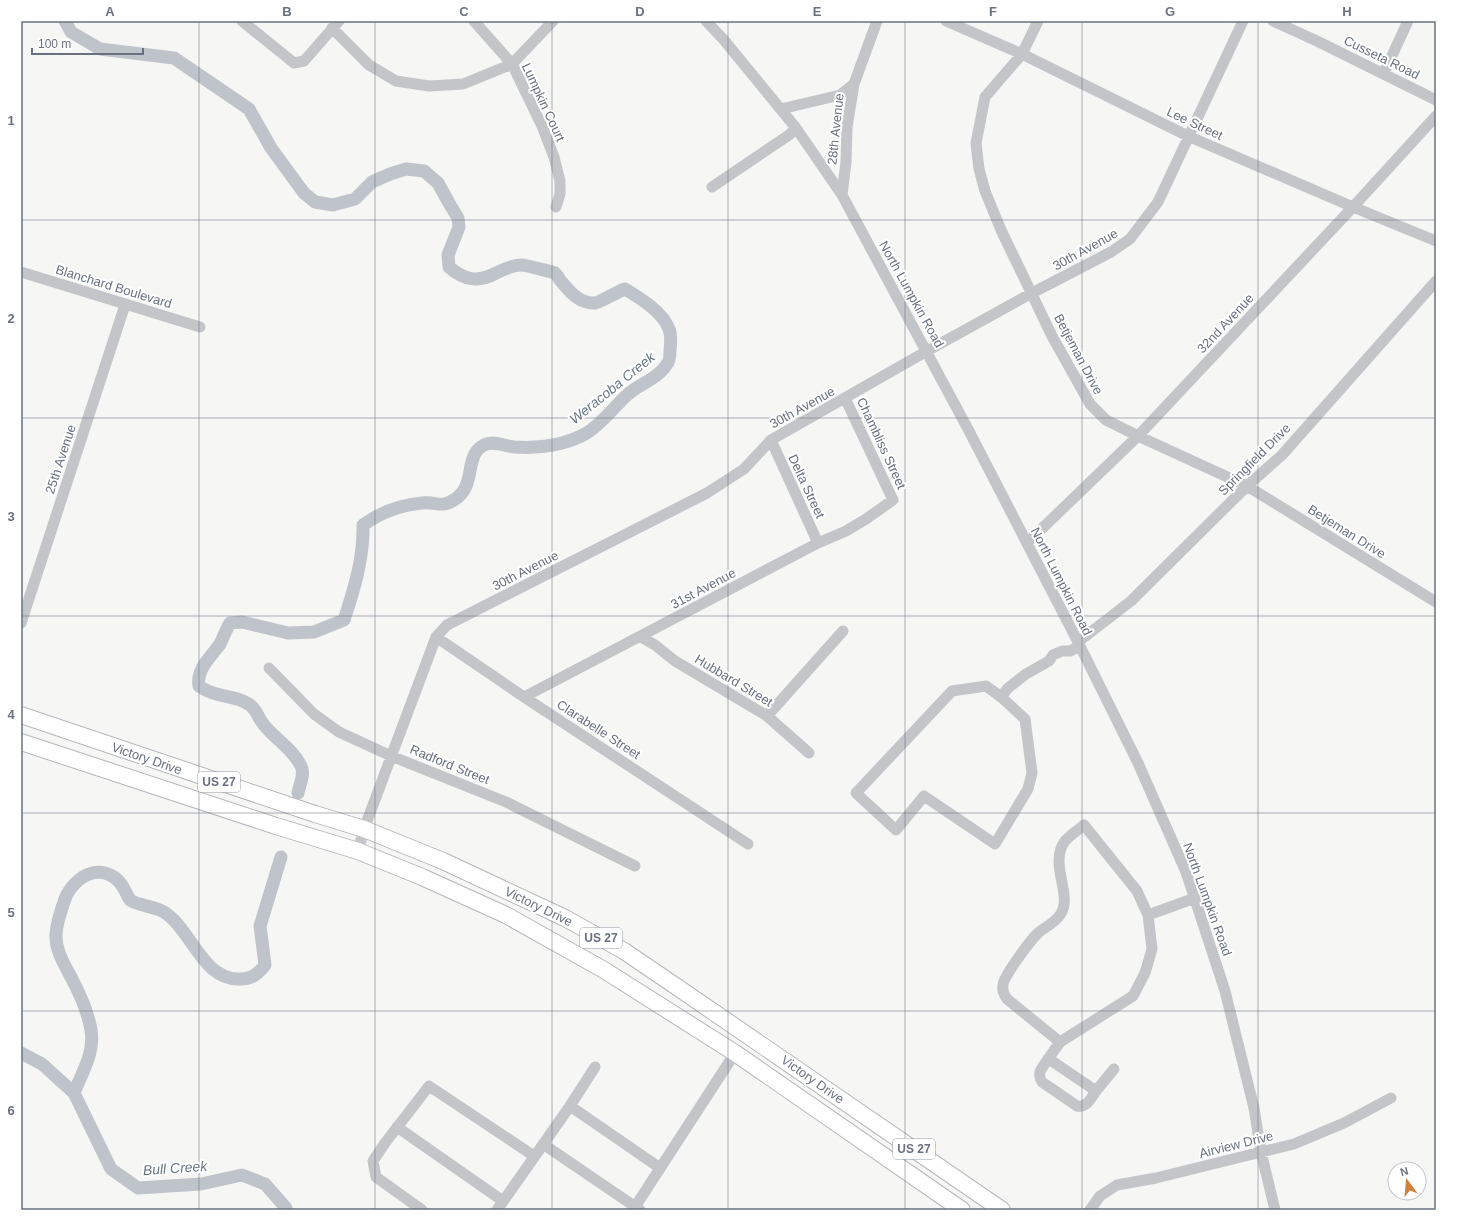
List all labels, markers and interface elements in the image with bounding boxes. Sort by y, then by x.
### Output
text: A [105,4,115,19]
text: B [282,4,292,19]
text: C [459,4,469,19]
text: D [635,4,645,19]
text: E [813,4,822,19]
text: F [989,4,997,19]
text: G [1165,4,1175,19]
text: H [1342,4,1352,19]
scale bar [32,30,143,56]
street label: Cusseta Road [1341,33,1422,82]
text: 100 m [38,37,71,51]
street label: Lumpkin Court [519,61,568,144]
street label: 28th Avenue [824,92,847,166]
street label: Lee Street [1164,104,1225,143]
text: 1 [7,113,15,128]
street label: 30th Avenue [1050,225,1120,273]
street label: North Lumpkin Road [876,238,947,350]
street label: Blanchard Boulevard [54,262,174,311]
street label: 32nd Avenue [1194,291,1257,356]
text: 2 [7,311,15,326]
street label: Betjeman Drive [1051,311,1106,397]
water label: Weracoba Creek [566,348,659,427]
street label: 30th Avenue [767,383,837,431]
street label: Chambliss Street [854,395,909,492]
street label: Springfield Drive [1215,420,1293,498]
street label: 25th Avenue [42,423,79,496]
street label: Delta Street [785,452,828,521]
street label: Betjeman Drive [1305,502,1388,561]
text: 3 [7,509,15,524]
street label: North Lumpkin Road [1028,525,1095,638]
street label: 30th Avenue [490,547,561,593]
street label: 31st Avenue [668,565,738,612]
street label: Hubbard Street [692,651,776,710]
street label: Clarabelle Street [554,697,644,762]
text: 4 [7,707,15,722]
street label: Victory Drive [110,739,184,778]
street label: Radford Street [408,742,492,787]
road number: US 27 [198,772,240,792]
street label: North Lumpkin Road [1180,841,1235,958]
street label: Victory Drive [502,884,575,929]
text: 5 [7,905,15,920]
road number: US 27 [580,928,622,948]
street label: Victory Drive [778,1052,847,1107]
text: 6 [7,1103,15,1118]
street label: Airview Drive [1198,1128,1275,1161]
road number: US 27 [893,1139,935,1159]
water label: Bull Creek [142,1158,209,1178]
north arrow [1387,1161,1427,1201]
text: N [1399,1165,1410,1178]

